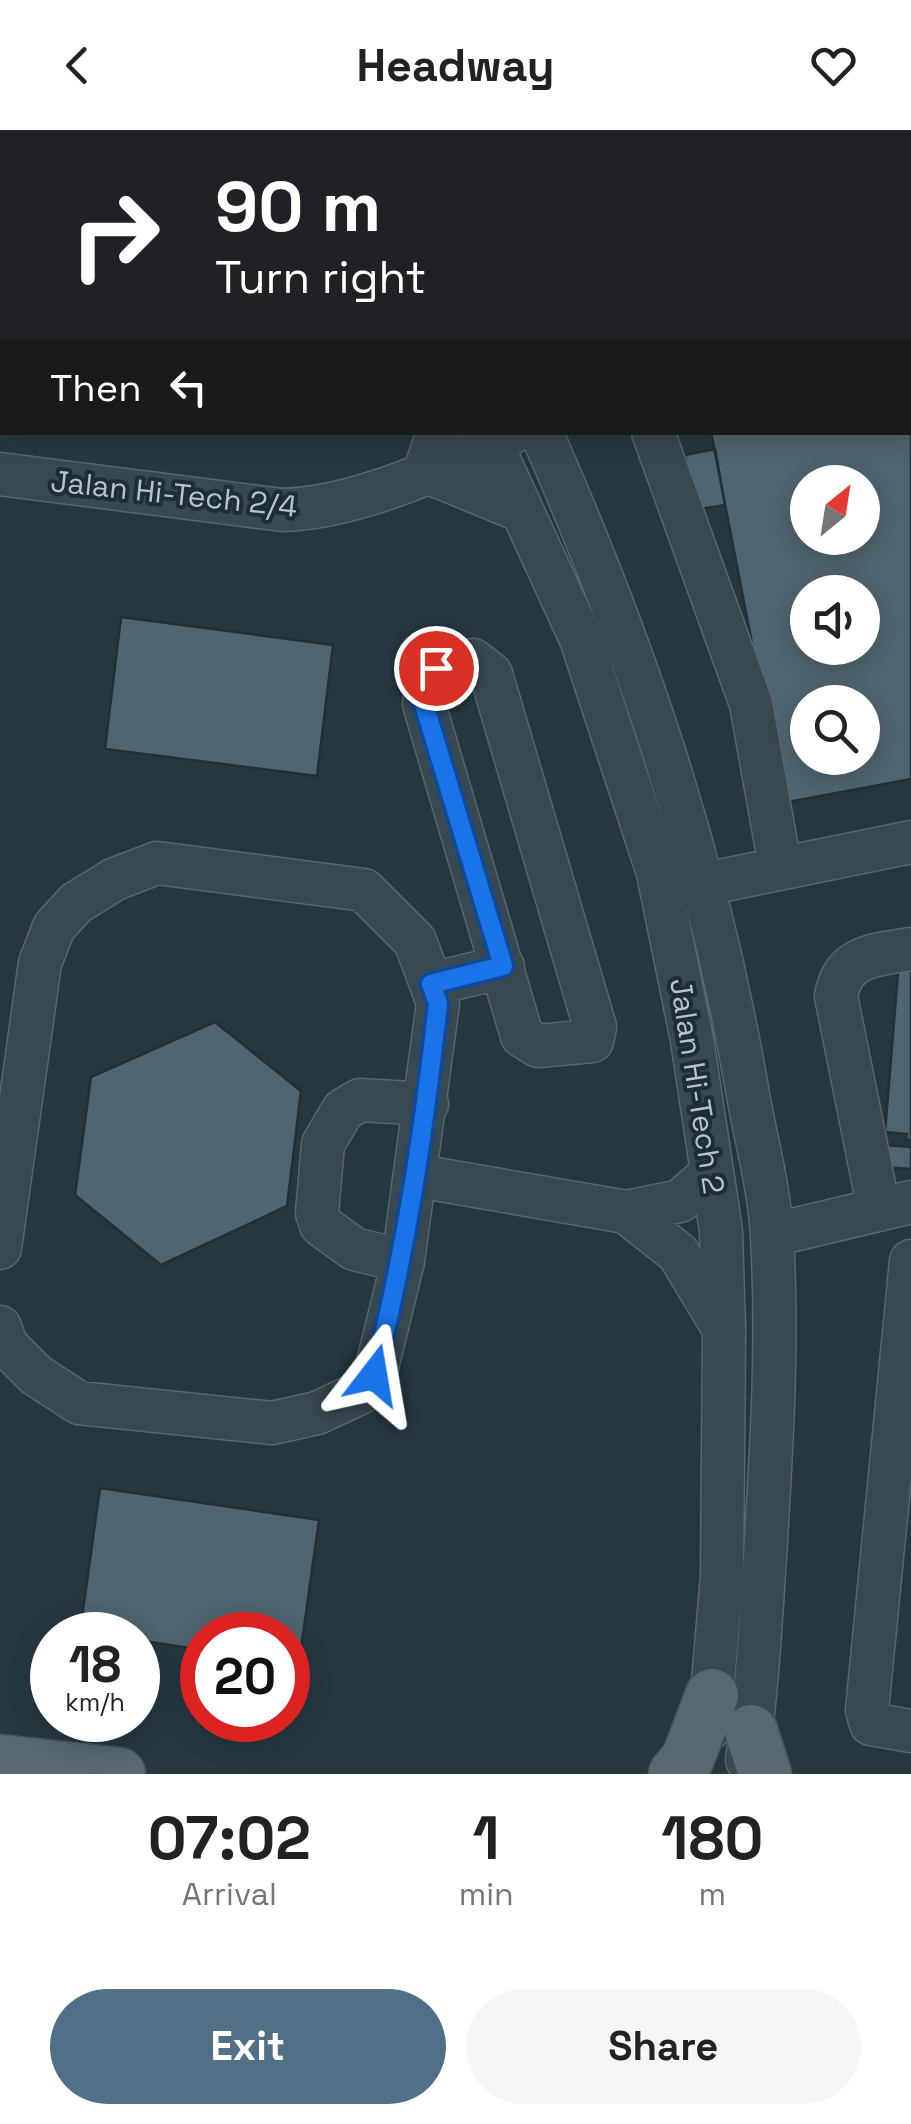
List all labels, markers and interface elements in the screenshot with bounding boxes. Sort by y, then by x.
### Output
text: Headway [356,37,555,94]
icon: back [50,38,105,93]
icon: heart [806,38,861,93]
text: 90 m [215,162,381,251]
icon: right [50,170,180,300]
text: Turn right [215,249,426,306]
icon: left [161,360,216,415]
text: Then [50,364,141,412]
street label: Jalan Hi-Tech 2/4 [49,461,299,526]
north arrow [790,465,880,555]
map controls [790,465,880,775]
button: sound [790,575,880,665]
pin [394,626,479,711]
icon: arrive [409,641,464,696]
button: search [790,685,880,775]
street label: Jalan Hi-Tech 2 [661,975,734,1196]
position arrow [322,1323,426,1427]
speed limit sign: 20 [180,1612,310,1742]
text: 18 [69,1633,121,1697]
text: km/h [65,1686,125,1718]
text: 07:02 [148,1800,311,1877]
text: 1 [473,1800,500,1877]
text: 180 [661,1800,763,1877]
text: Arrival [182,1874,277,1914]
text: min [459,1874,514,1914]
text: m [699,1874,726,1914]
button: Exit [50,1989,446,2104]
button: Share [466,1989,861,2104]

